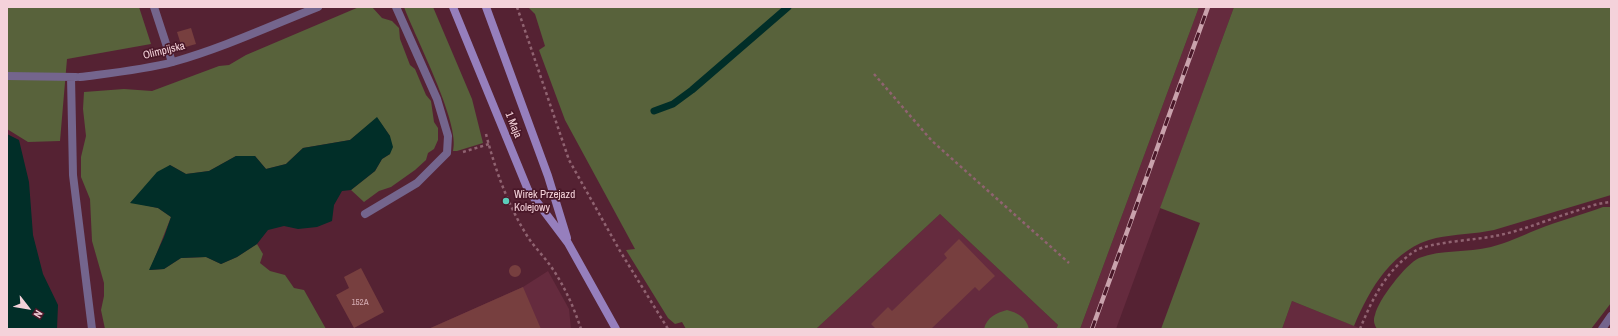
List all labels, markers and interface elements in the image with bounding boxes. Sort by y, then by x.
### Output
street label: Olimpijska [142,39,186,63]
street label: 1 Maja [502,110,524,140]
place label: Wirek Przejazd Kolejowy [514,188,575,214]
marker: Wirek Przejazd Kolejowy [501,196,511,206]
north arrow [8,288,48,328]
house number: 152A [351,298,369,308]
text: N [31,308,46,321]

